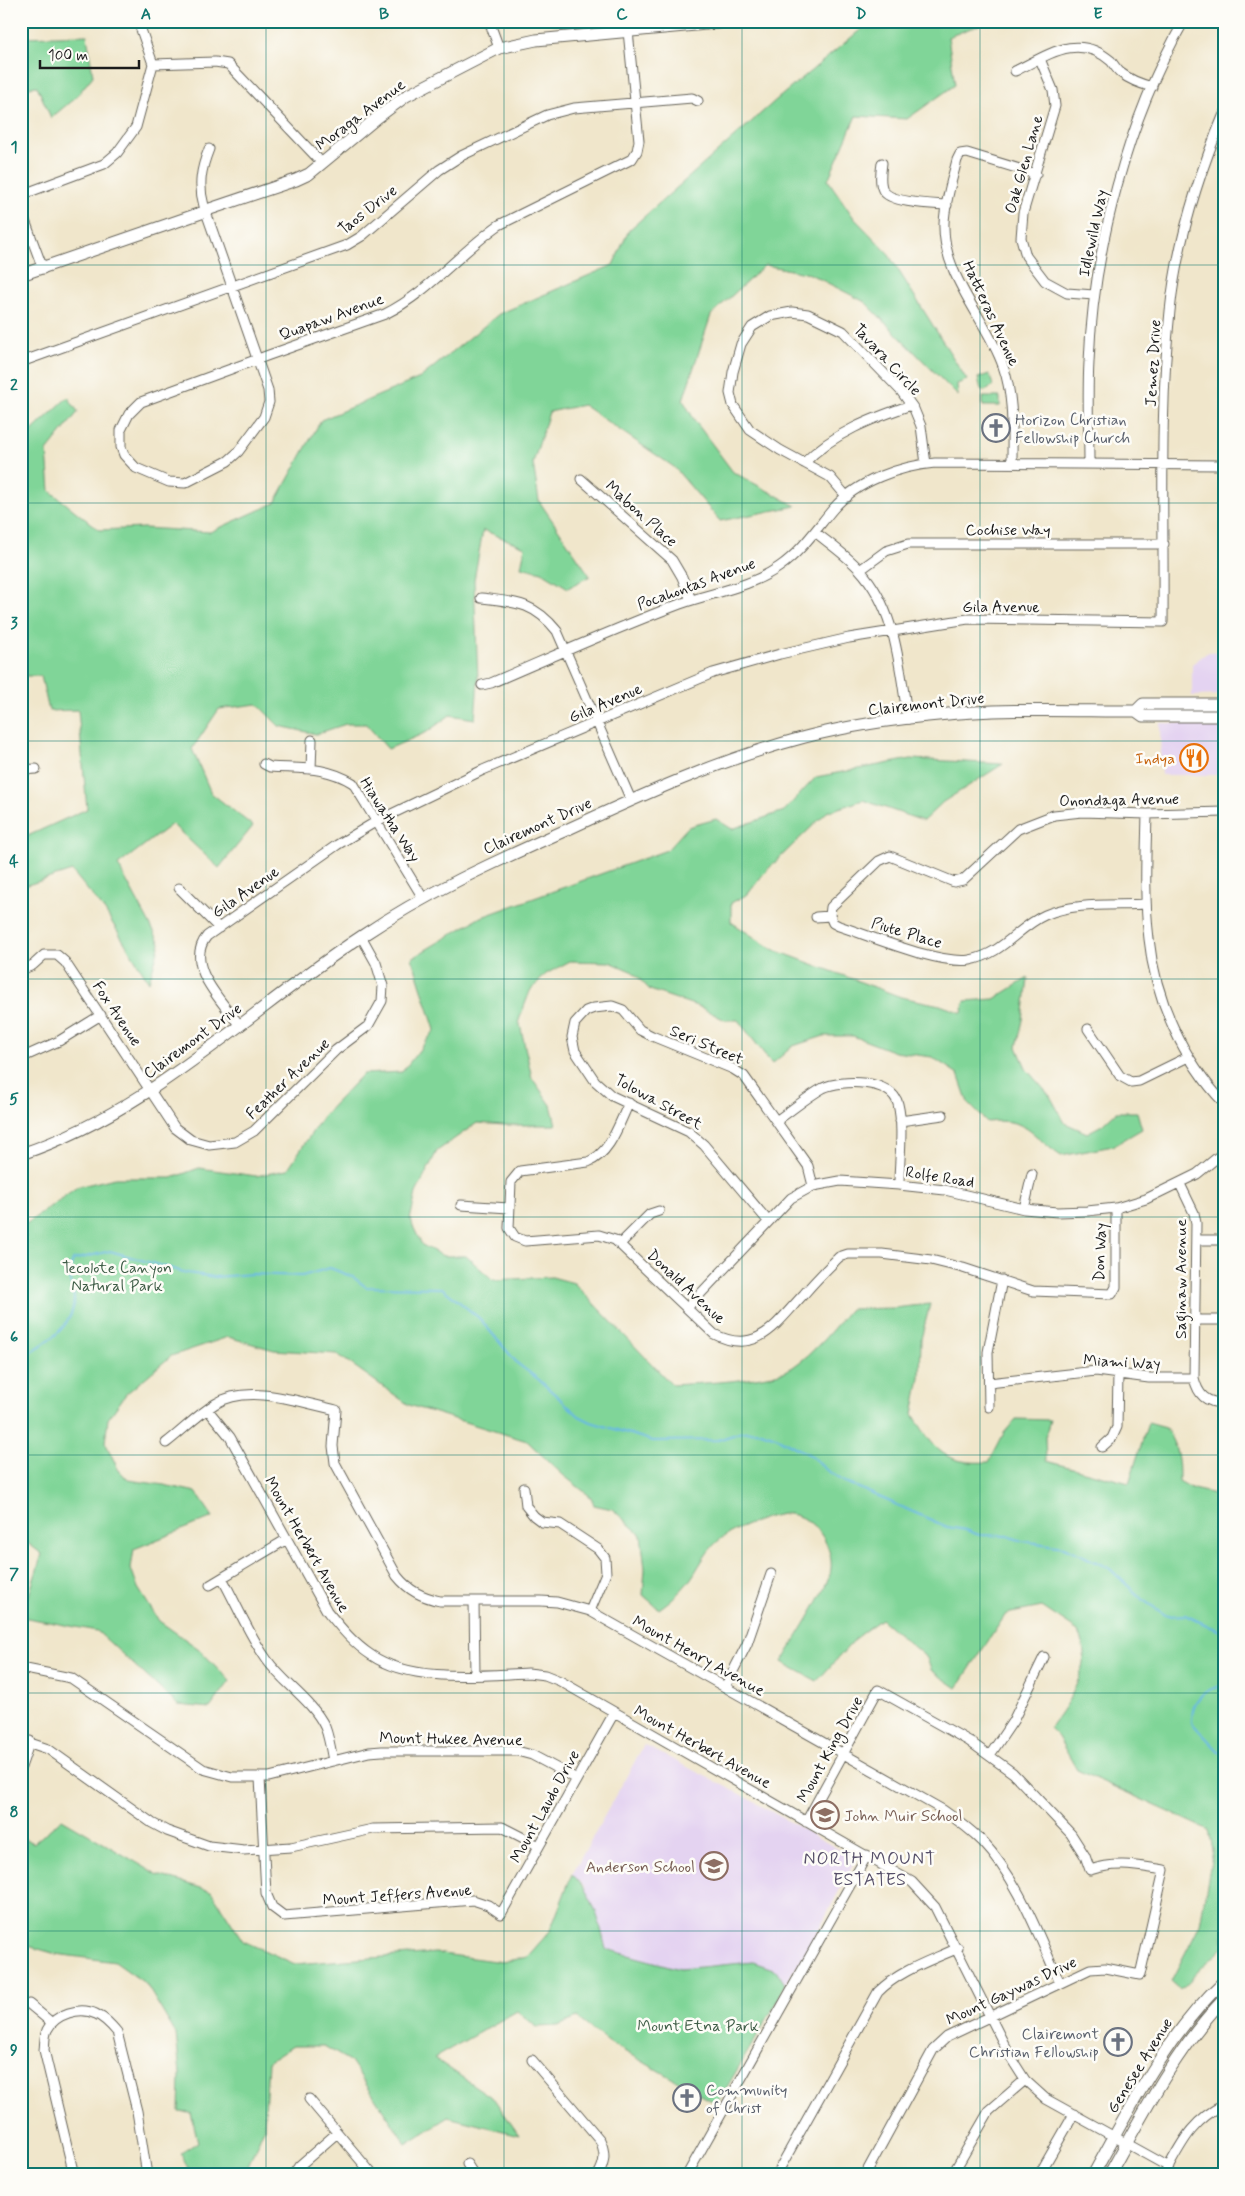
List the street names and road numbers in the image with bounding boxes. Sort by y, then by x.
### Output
street label: Moraga Avenue [312,74,411,157]
street label: Oak Glen Lane [1000,112,1049,216]
street label: Taos Drive [334,180,402,240]
street label: Idlewild Way [1074,188,1113,279]
street label: Hatteras Avenue [957,258,1024,370]
street label: Quapaw Avenue [276,289,387,346]
street label: Tavara Circle [848,319,926,401]
street label: Jemez Drive [1141,319,1166,407]
street label: Mabon Place [600,476,682,552]
street label: Cochise Way [965,520,1051,541]
street label: Pocahontas Avenue [634,553,759,616]
street label: Gila Avenue [962,597,1040,618]
street label: Gila Avenue [566,678,646,728]
street label: Clairemont Drive [867,688,985,721]
street label: Hiawatha Way [354,773,425,866]
street label: Onondaga Avenue [1059,789,1179,812]
street label: Clairemont Drive [480,793,595,860]
street label: Gila Avenue [208,861,284,923]
street label: Piute Place [869,913,944,954]
street label: Fox Avenue [87,977,146,1051]
street label: Clairemont Drive [139,998,246,1084]
street label: Seri Street [666,1020,747,1070]
street label: Feather Avenue [242,1034,334,1124]
street label: Tolowa Street [611,1070,706,1135]
street label: Rolfe Road [904,1162,976,1193]
street label: Saginaw Avenue [1171,1219,1193,1339]
street label: Don Way [1089,1222,1112,1282]
street label: Donald Avenue [642,1245,730,1329]
street label: Miami Way [1083,1350,1161,1375]
street label: Mount Herbert Avenue [259,1473,354,1617]
street label: Mount Henry Avenue [628,1611,768,1702]
street label: Mount King Drive [792,1693,869,1807]
street label: Mount Herbert Avenue [630,1701,775,1794]
street label: Mount Hukee Avenue [379,1728,523,1751]
street label: Mount Laudo Drive [506,1746,585,1867]
street label: Mount Jeffers Avenue [322,1880,473,1911]
street label: Mount Gaywas Drive [943,1952,1080,2031]
street label: Genesee Avenue [1103,2014,1178,2117]

